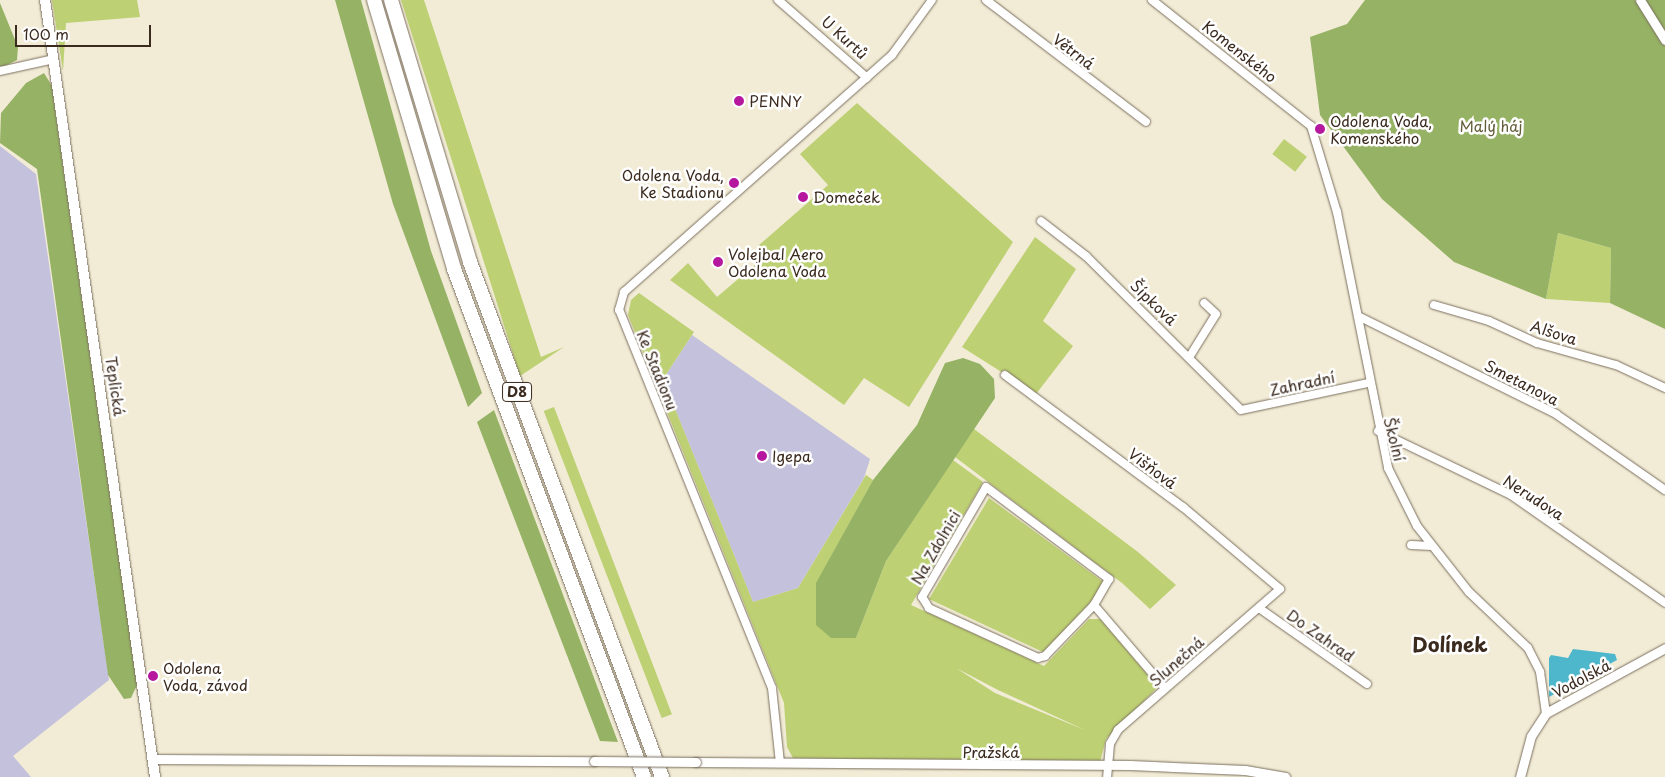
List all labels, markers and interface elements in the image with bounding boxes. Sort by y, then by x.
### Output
street label: U Kurtů [818,11,872,63]
scale bar [18,15,154,47]
street label: Komenského [1199,16,1281,86]
text: 100 m [23,22,69,45]
street label: Větrná [1050,30,1098,72]
place label: PENNY [749,92,802,110]
marker: PENNY [733,95,745,107]
place label: Odolena Voda, Komenského [1330,111,1432,146]
park label: Malý háj [1459,117,1523,135]
marker: Odolena Voda, Komenského [1314,123,1326,135]
place label: Odolena Voda, Ke Stadionu [622,165,724,200]
marker: Odolena Voda, Ke Stadionu [728,177,740,189]
place label: Domeček [813,188,880,206]
marker: Domeček [797,191,809,203]
place label: Volejbal Aero Odolena Voda [728,244,826,279]
marker: Volejbal Aero Odolena Voda [712,256,724,268]
street label: Šípková [1127,276,1181,328]
street label: Alšova [1529,316,1579,348]
street label: Ke Stadionu [634,327,682,413]
street label: Teplická [103,355,129,417]
street label: Smetanova [1482,356,1562,408]
street label: Zahradní [1268,367,1336,399]
road number: D8 [502,381,532,404]
street label: Školní [1381,415,1409,463]
street label: Višňová [1125,444,1181,492]
place label: Igepa [772,447,811,465]
marker: Igepa [756,450,768,462]
street label: Nerudova [1500,471,1568,523]
street label: Na Zdolnici [907,507,963,587]
street label: Do Zahrad [1284,605,1358,665]
district label: Dolínek [1412,632,1488,656]
street label: Slunečná [1145,633,1207,689]
street label: Vodolská [1549,655,1613,701]
place label: Odolena Voda, závod [163,658,249,693]
marker: Odolena Voda, závod [147,670,159,682]
street label: Pražská [963,743,1019,761]

